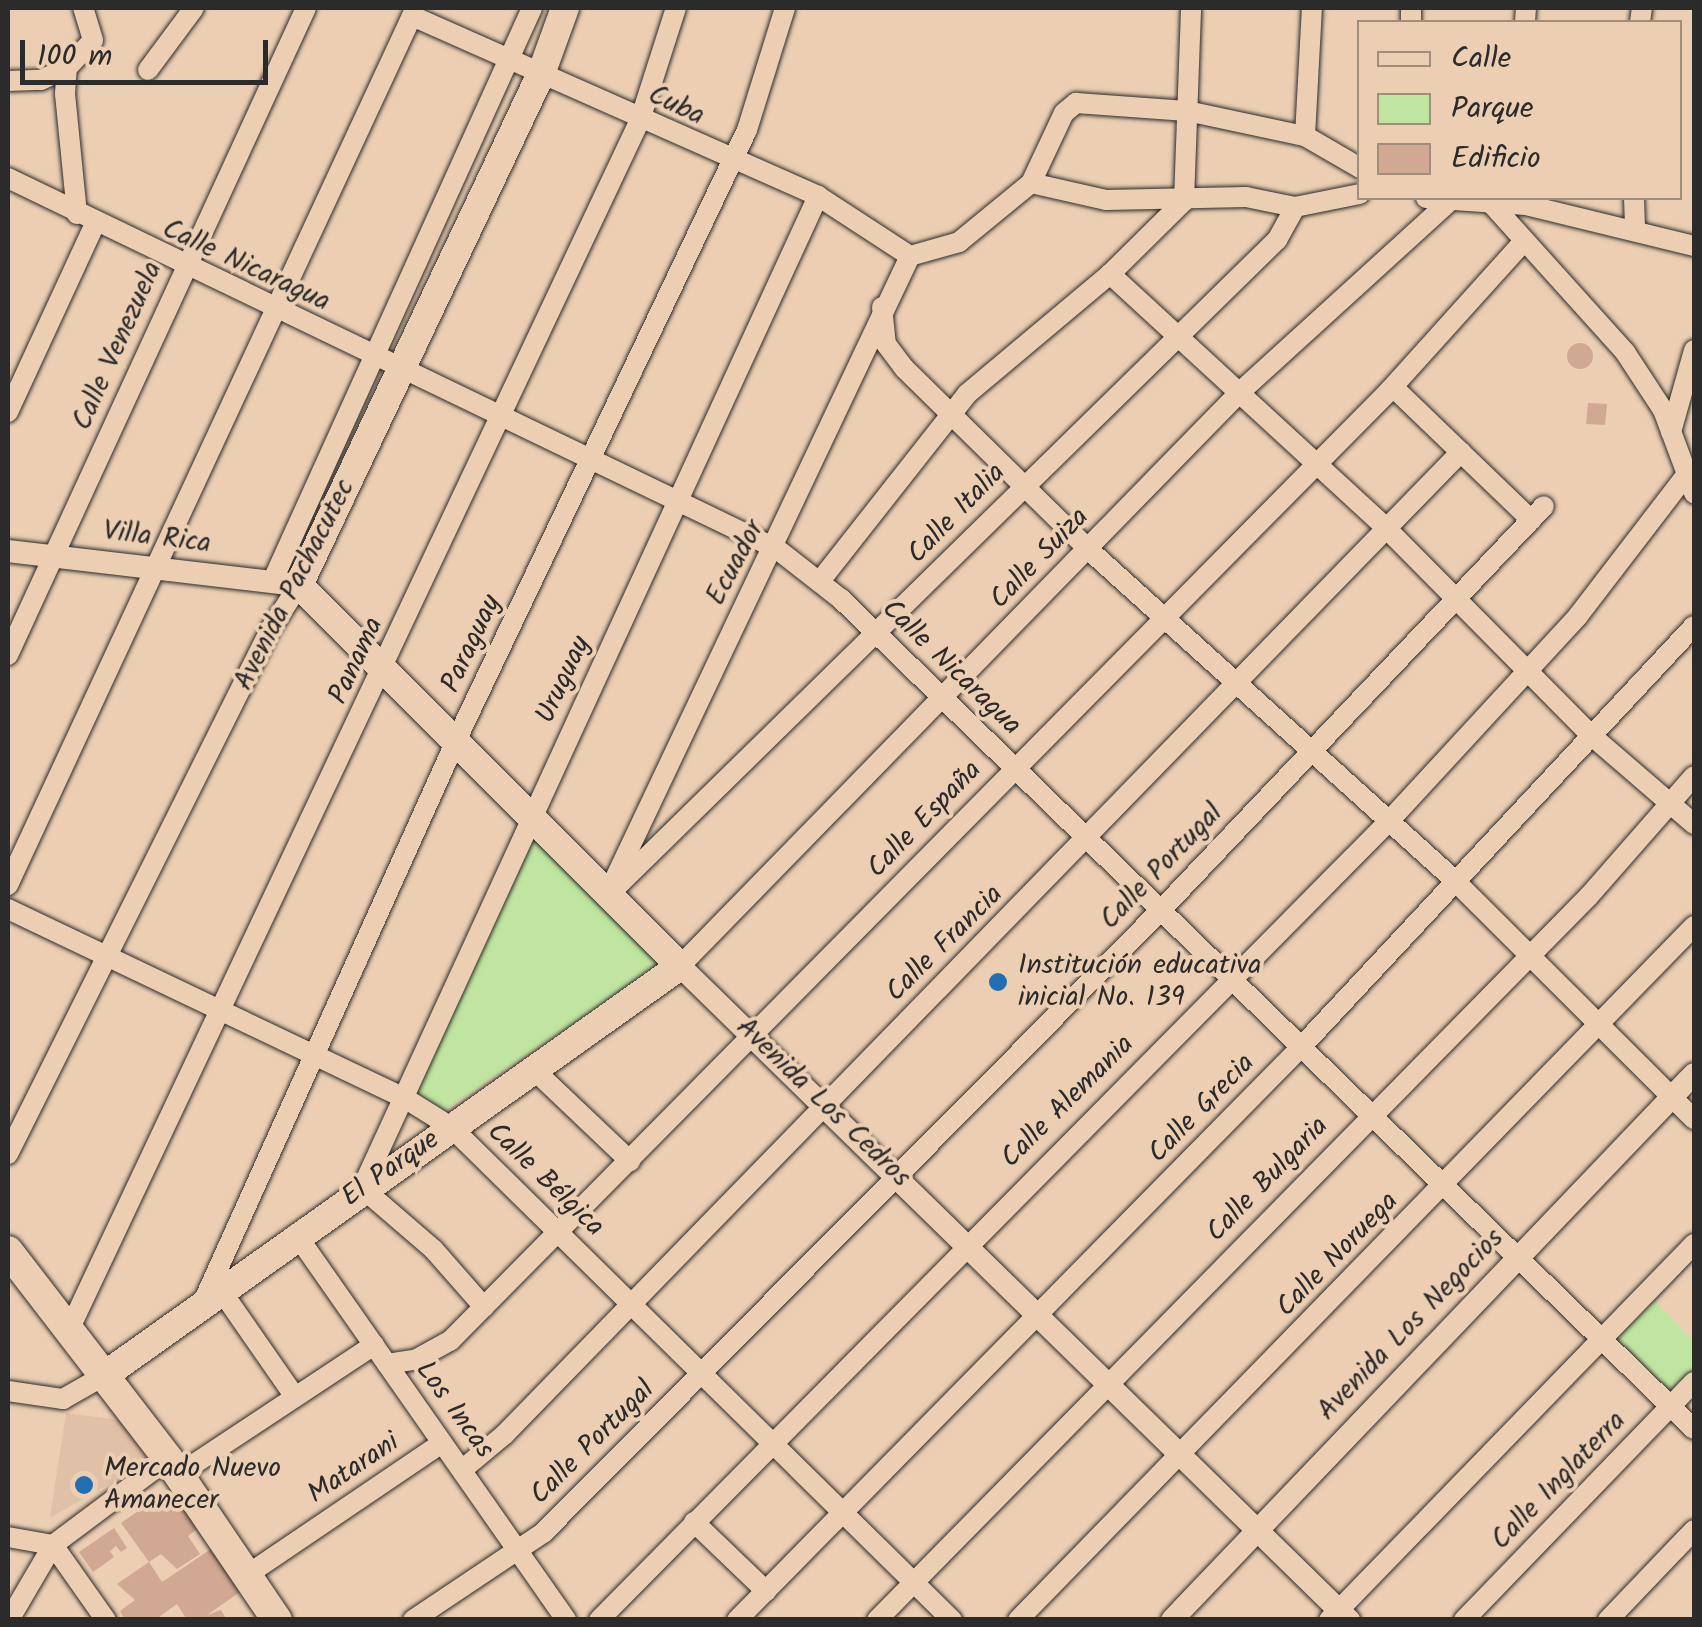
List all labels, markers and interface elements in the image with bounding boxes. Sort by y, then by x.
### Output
scale bar [25,20,272,82]
legend [1357,20,1682,200]
text: 100 m [37,33,112,81]
text: Calle [1451,35,1511,83]
street label: Cuba [643,79,709,133]
text: Parque [1451,85,1533,133]
text: Edificio [1451,135,1541,183]
street label: Calle Nicaragua [157,213,335,319]
street label: Calle Venezuela [66,257,170,435]
street label: Calle Italia [901,457,1013,571]
street label: Avenida Pachacutec [227,474,363,696]
street label: Calle Suiza [983,501,1097,617]
street label: Villa Rica [101,515,213,561]
street label: Ecuador [700,515,772,611]
street label: Paraguay [435,590,509,698]
street label: Calle Nicaragua [874,593,1028,743]
street label: Panama [322,612,392,710]
street label: Uruguay [529,631,599,729]
street label: Calle España [861,754,989,886]
street label: Calle Portugal [1094,797,1230,937]
street label: Calle Francia [879,878,1011,1010]
place label: Institución educativa inicial No. 139 [1018,949,1261,1015]
marker: Institución educativa inicial No. 139 [987,971,1009,993]
street label: Avenida Los Cedros [729,1011,917,1195]
street label: Calle Alemania [995,1029,1141,1175]
street label: Calle Grecia [1142,1047,1262,1171]
street label: Calle Bulgaria [1200,1110,1336,1250]
street label: Calle Bélgica [479,1116,611,1244]
street label: El Parque [336,1123,446,1215]
street label: Calle Noruega [1270,1185,1406,1325]
street label: Avenida Los Negocios [1311,1222,1511,1428]
street label: Los Incas [407,1355,501,1465]
street label: Calle Portugal [524,1374,662,1512]
street label: Calle Inglaterra [1485,1405,1633,1557]
street label: Matarani [302,1426,406,1512]
place label: Mercado Nuevo Amanecer [104,1452,281,1518]
marker: Mercado Nuevo Amanecer [73,1474,95,1496]

